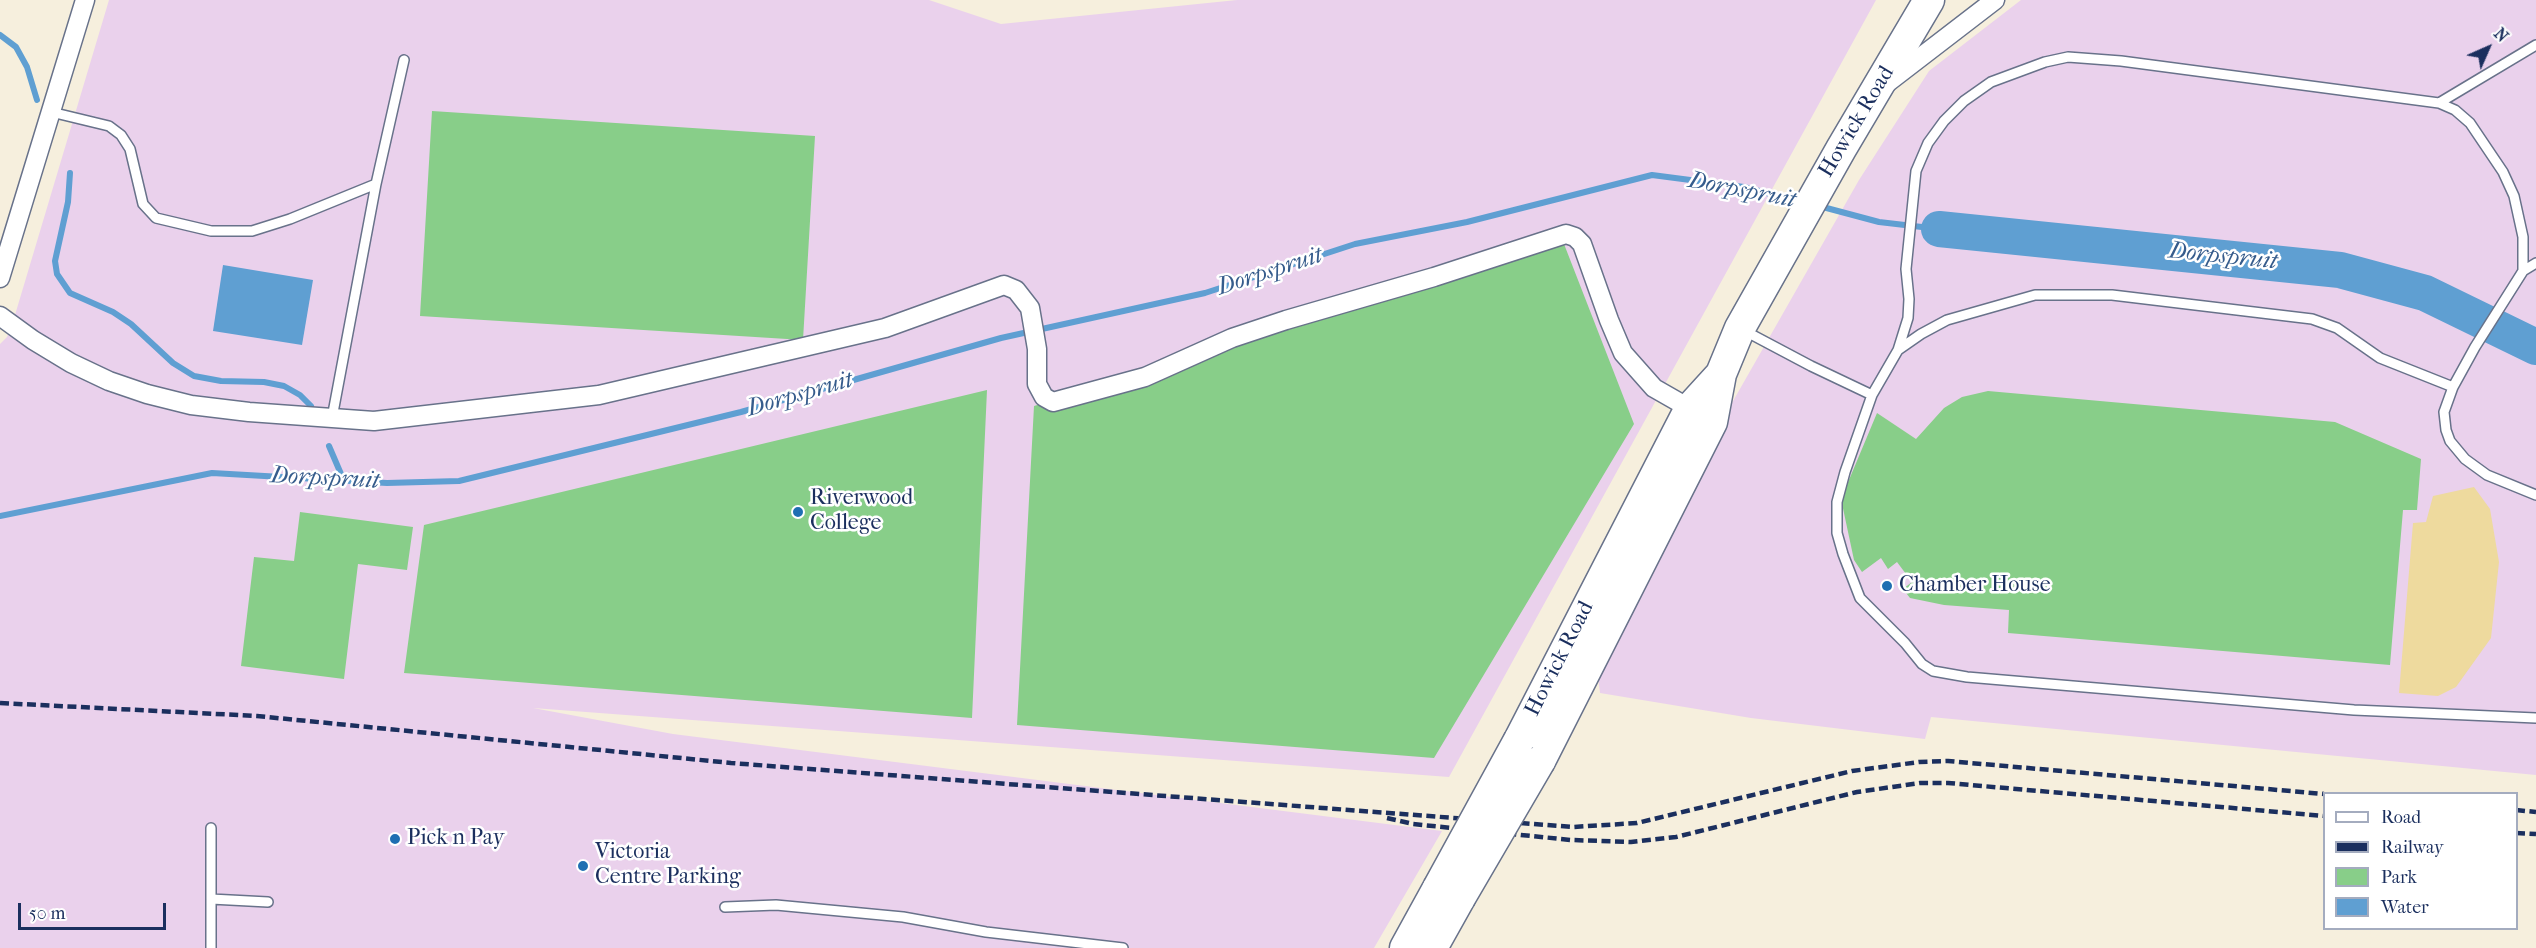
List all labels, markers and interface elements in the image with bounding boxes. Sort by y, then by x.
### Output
north arrow [2458,18,2518,78]
text: N [2490,24,2512,46]
street label: Howick Road [1813,62,1901,182]
water label: Dorpspruit [1686,166,1798,216]
water label: Dorpspruit [2167,237,2279,277]
water label: Dorpspruit [1214,241,1326,303]
water label: Dorpspruit [744,366,856,424]
water label: Dorpspruit [270,462,380,496]
place label: Riverwood College [810,486,913,538]
marker: Riverwood College [791,505,805,519]
place label: Chamber House [1899,573,2051,599]
marker: Chamber House [1880,579,1894,593]
street label: Howick Road [1520,597,1600,721]
legend [2323,792,2518,930]
text: Road [2381,807,2421,828]
place label: Pick n Pay [407,826,504,852]
marker: Pick n Pay [388,832,402,846]
text: Railway [2381,837,2444,858]
place label: Victoria Centre Parking [595,840,741,891]
marker: Victoria Centre Parking [576,859,590,873]
text: Park [2381,867,2417,888]
scale bar [21,891,170,929]
text: Water [2381,897,2429,918]
text: 50 m [29,903,65,924]

